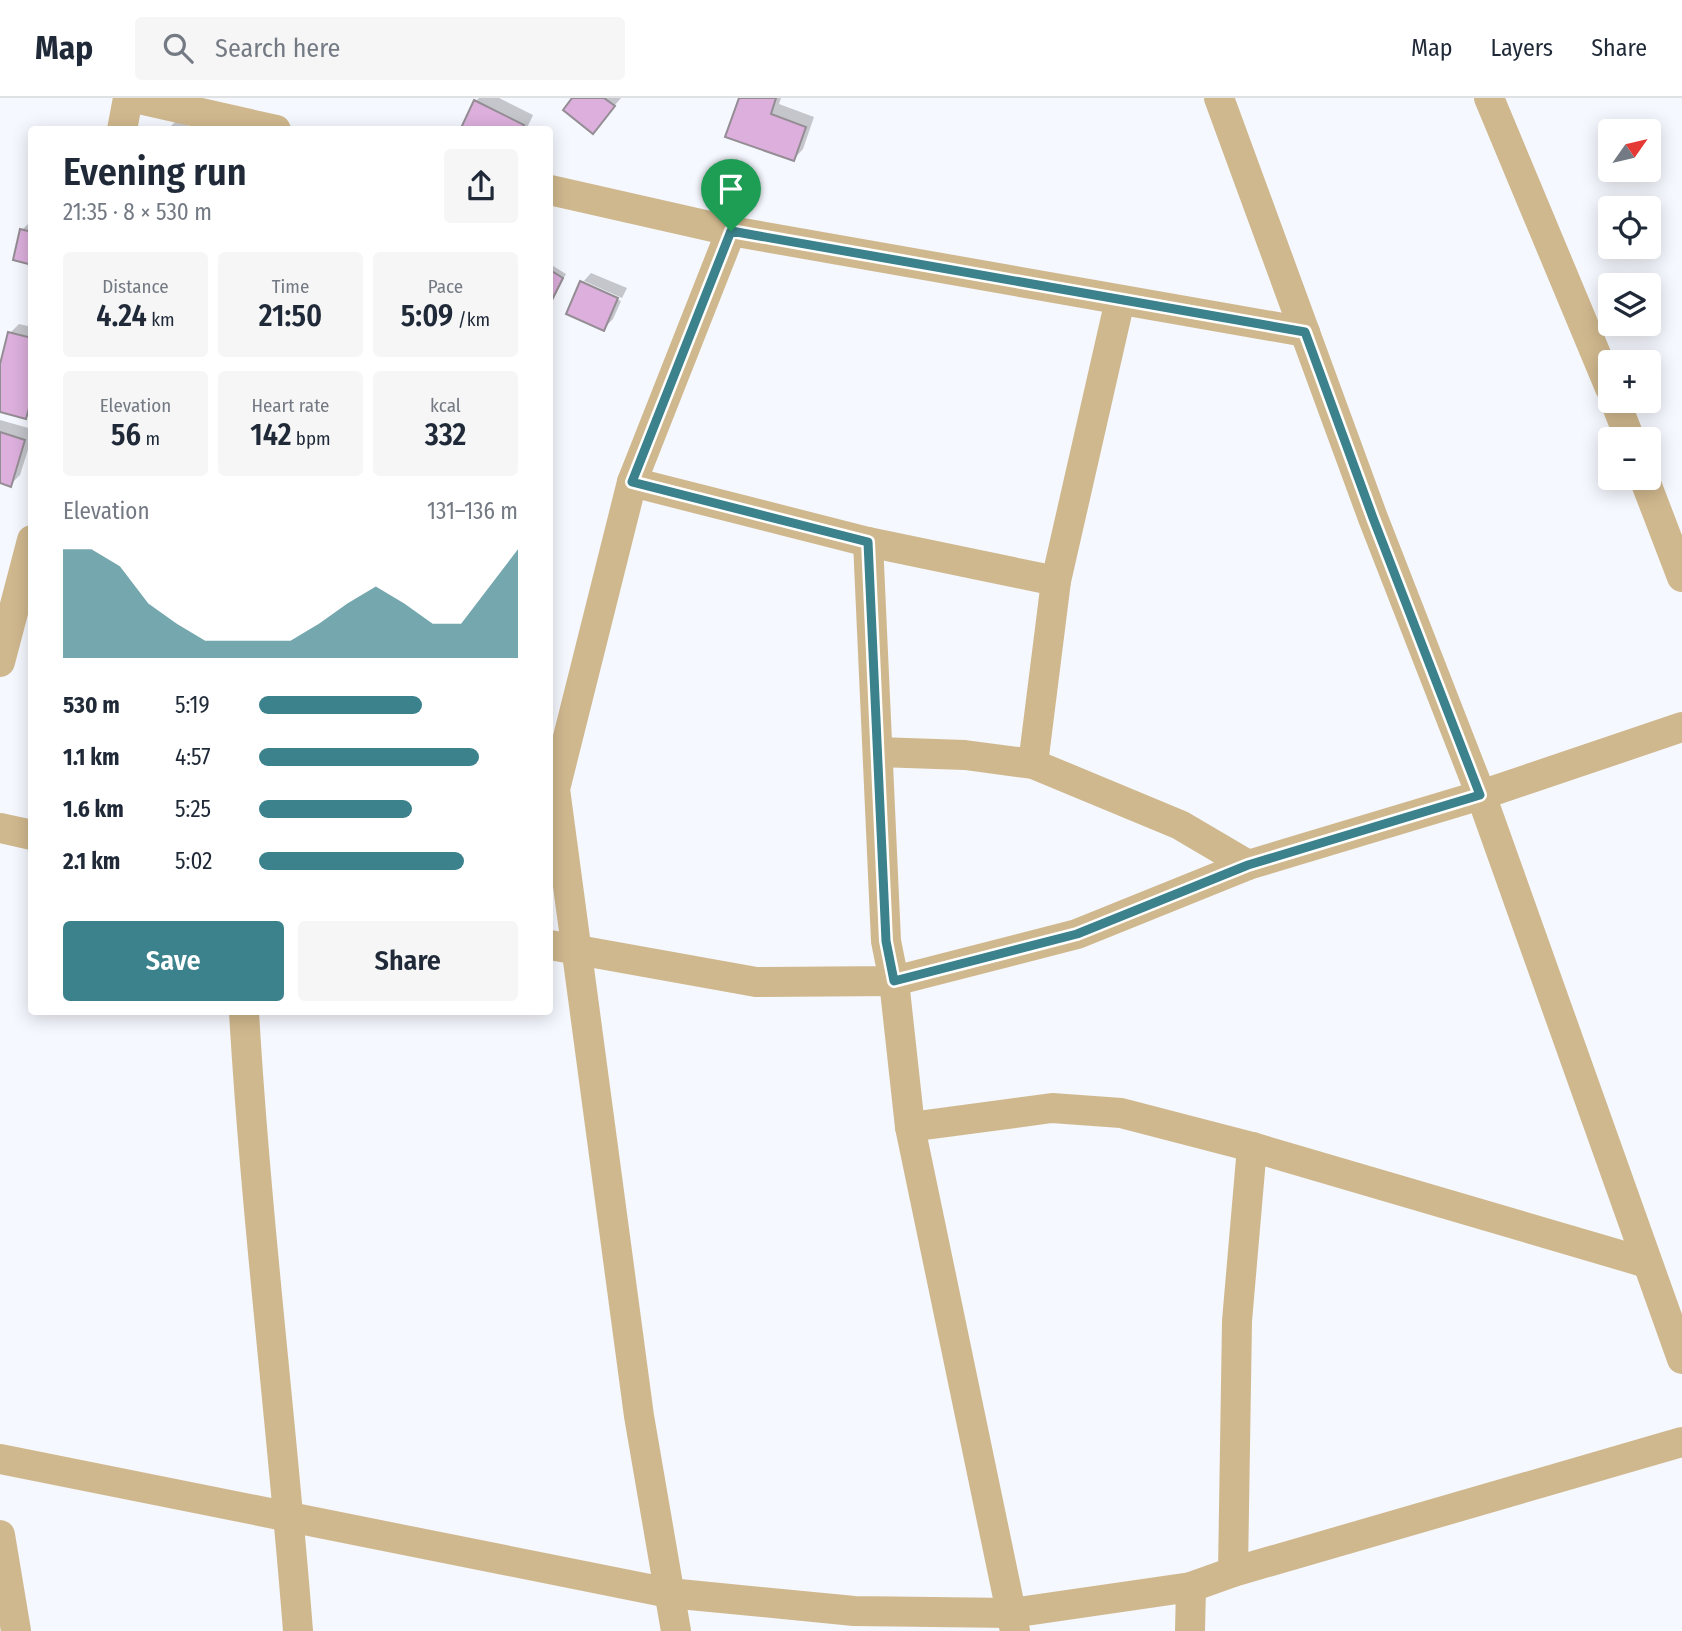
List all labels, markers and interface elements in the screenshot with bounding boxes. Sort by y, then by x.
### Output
search box [135,17,625,80]
text: Map [35,28,93,68]
icon: search [159,29,197,67]
text: Search here [215,33,340,64]
text: Map [1411,34,1453,62]
text: Layers [1491,34,1553,62]
text: Share [1591,34,1647,62]
north arrow [1598,119,1661,182]
map controls [1598,119,1661,490]
text: Evening run [63,149,247,195]
button: share [444,149,518,223]
pin [701,159,761,231]
icon: arrive [712,170,750,208]
button: locate [1598,196,1661,259]
text: 21:35 · 8 × 530 m [63,198,212,226]
button: layers [1598,273,1661,336]
text: Distance [102,275,169,298]
text: Time [272,275,309,298]
text: Pace [428,275,463,298]
text: 4.24 [96,298,147,334]
text: 21:50 [259,298,322,334]
text: 5:09 [401,298,453,334]
text: km [147,308,175,331]
text: /km [453,308,490,331]
button: + [1598,350,1661,413]
text: Elevation [100,394,171,417]
text: Heart rate [251,394,330,417]
text: kcal [430,394,461,417]
text: 56 [111,417,141,453]
text: 142 [250,417,291,453]
text: 332 [425,417,466,453]
text: m [141,427,160,450]
text: bpm [291,427,331,450]
button: − [1598,427,1661,490]
text: Elevation [63,497,150,525]
text: 131–136 m [427,497,518,525]
text: 530 m [63,691,120,719]
text: 5:19 [175,691,210,719]
text: 1.1 km [63,743,119,771]
text: 4:57 [175,743,211,771]
text: 1.6 km [63,795,124,823]
text: 5:25 [175,795,211,823]
text: 2.1 km [63,847,120,875]
text: 5:02 [175,847,212,875]
button: Save [63,921,284,1001]
button: Share [298,921,518,1001]

